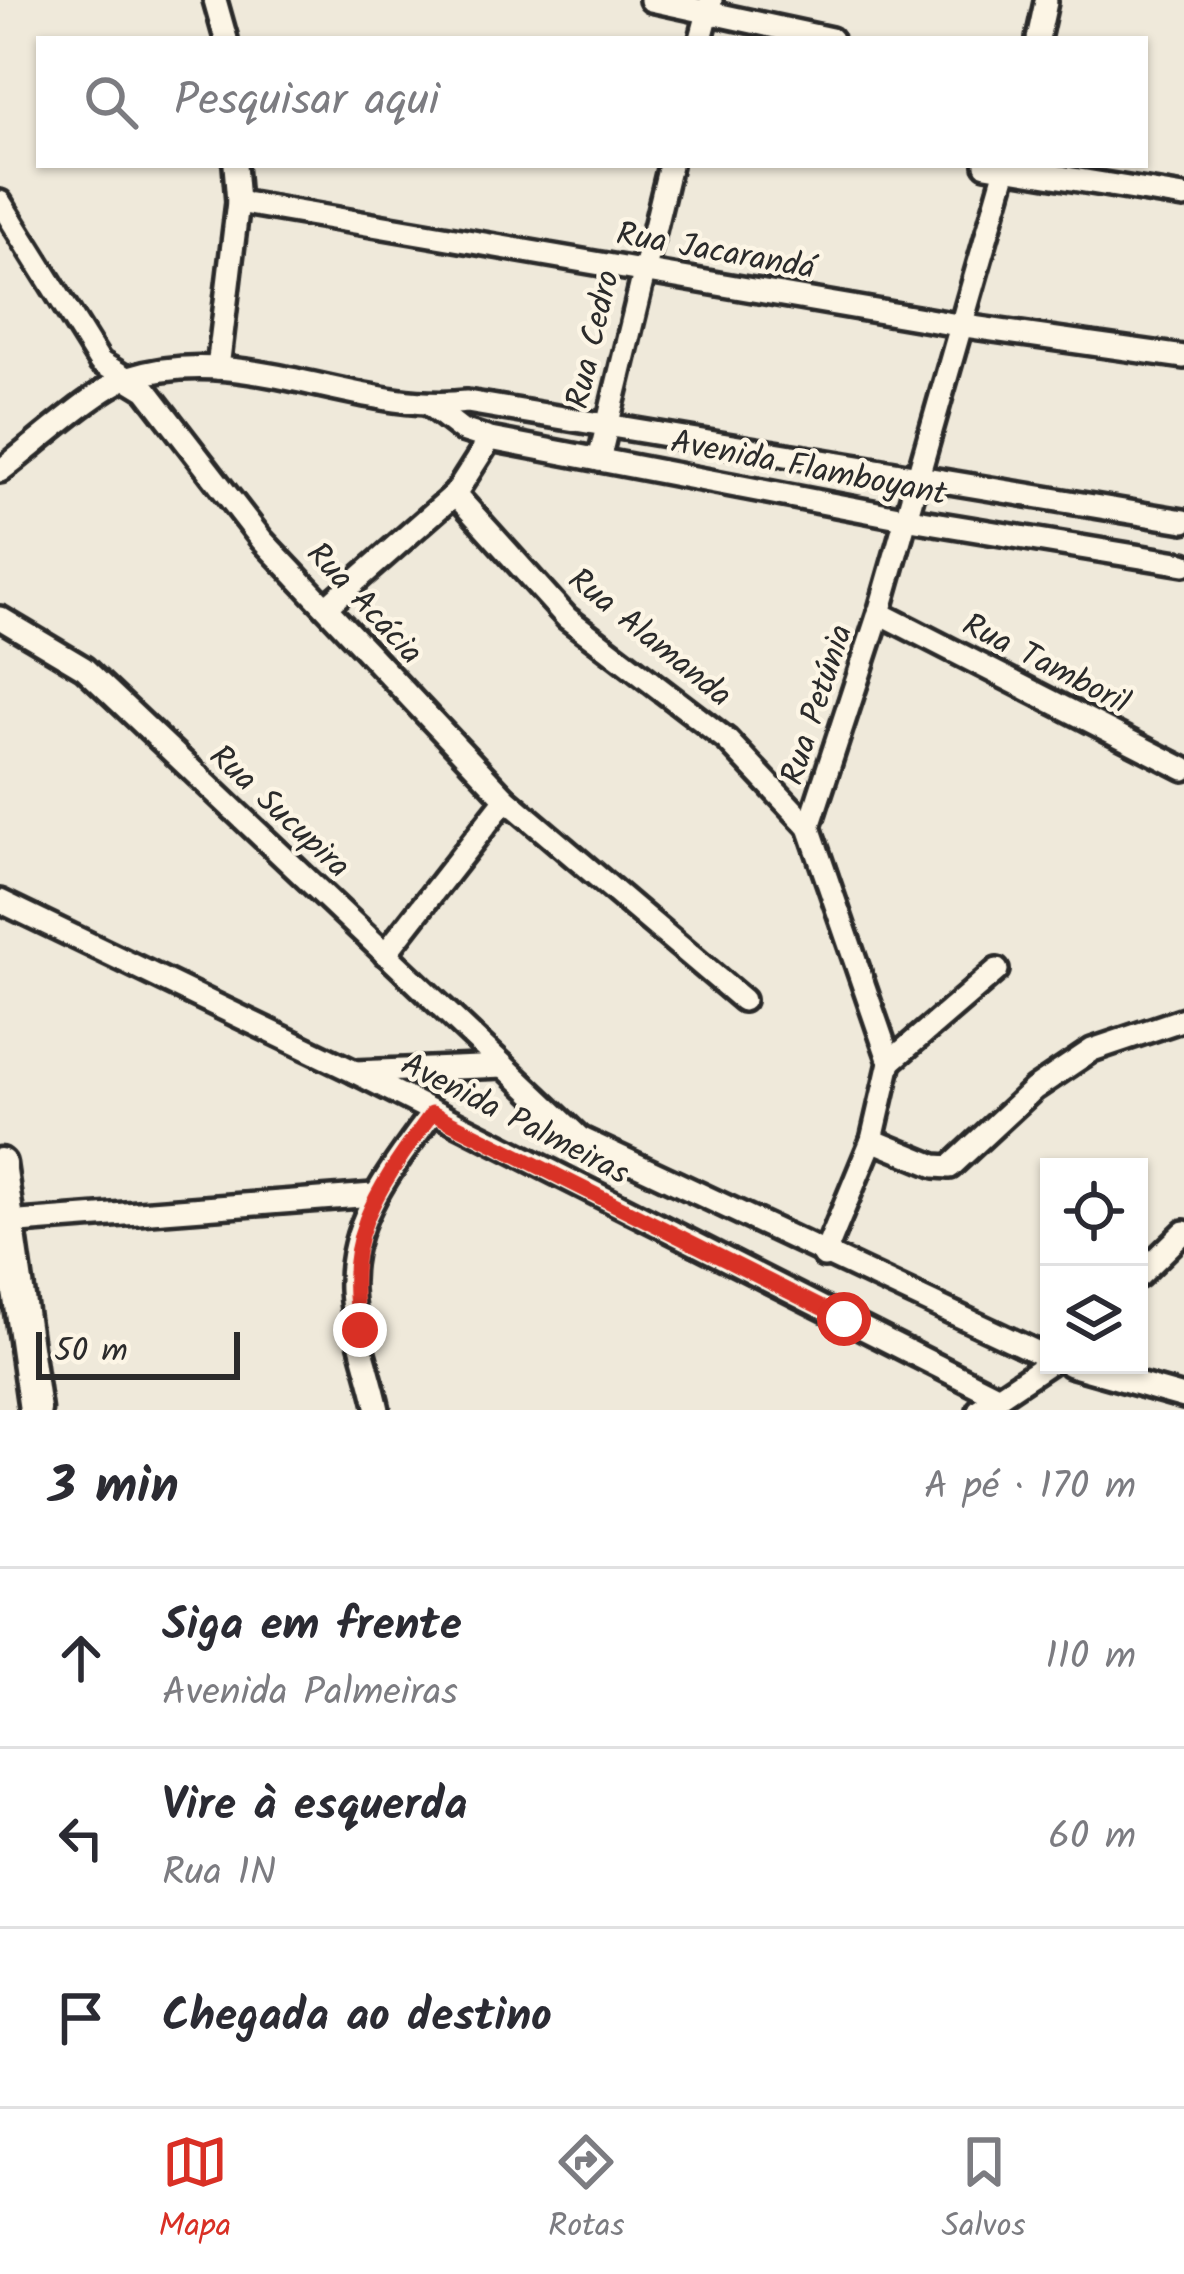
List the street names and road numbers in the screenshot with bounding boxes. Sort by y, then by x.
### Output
street label: Rua Jacarandá [612,209,822,297]
street label: Rua Cedro [553,265,636,414]
street label: Avenida Flamboyant [666,417,952,522]
street label: Rua Acácia [292,531,435,678]
street label: Rua Alamanda [555,556,743,722]
street label: Rua Tamboril [952,600,1139,730]
street label: Rua Petúnia [767,618,869,792]
street label: Rua Sucupira [196,733,362,893]
street label: Avenida Palmeiras [391,1040,638,1201]

